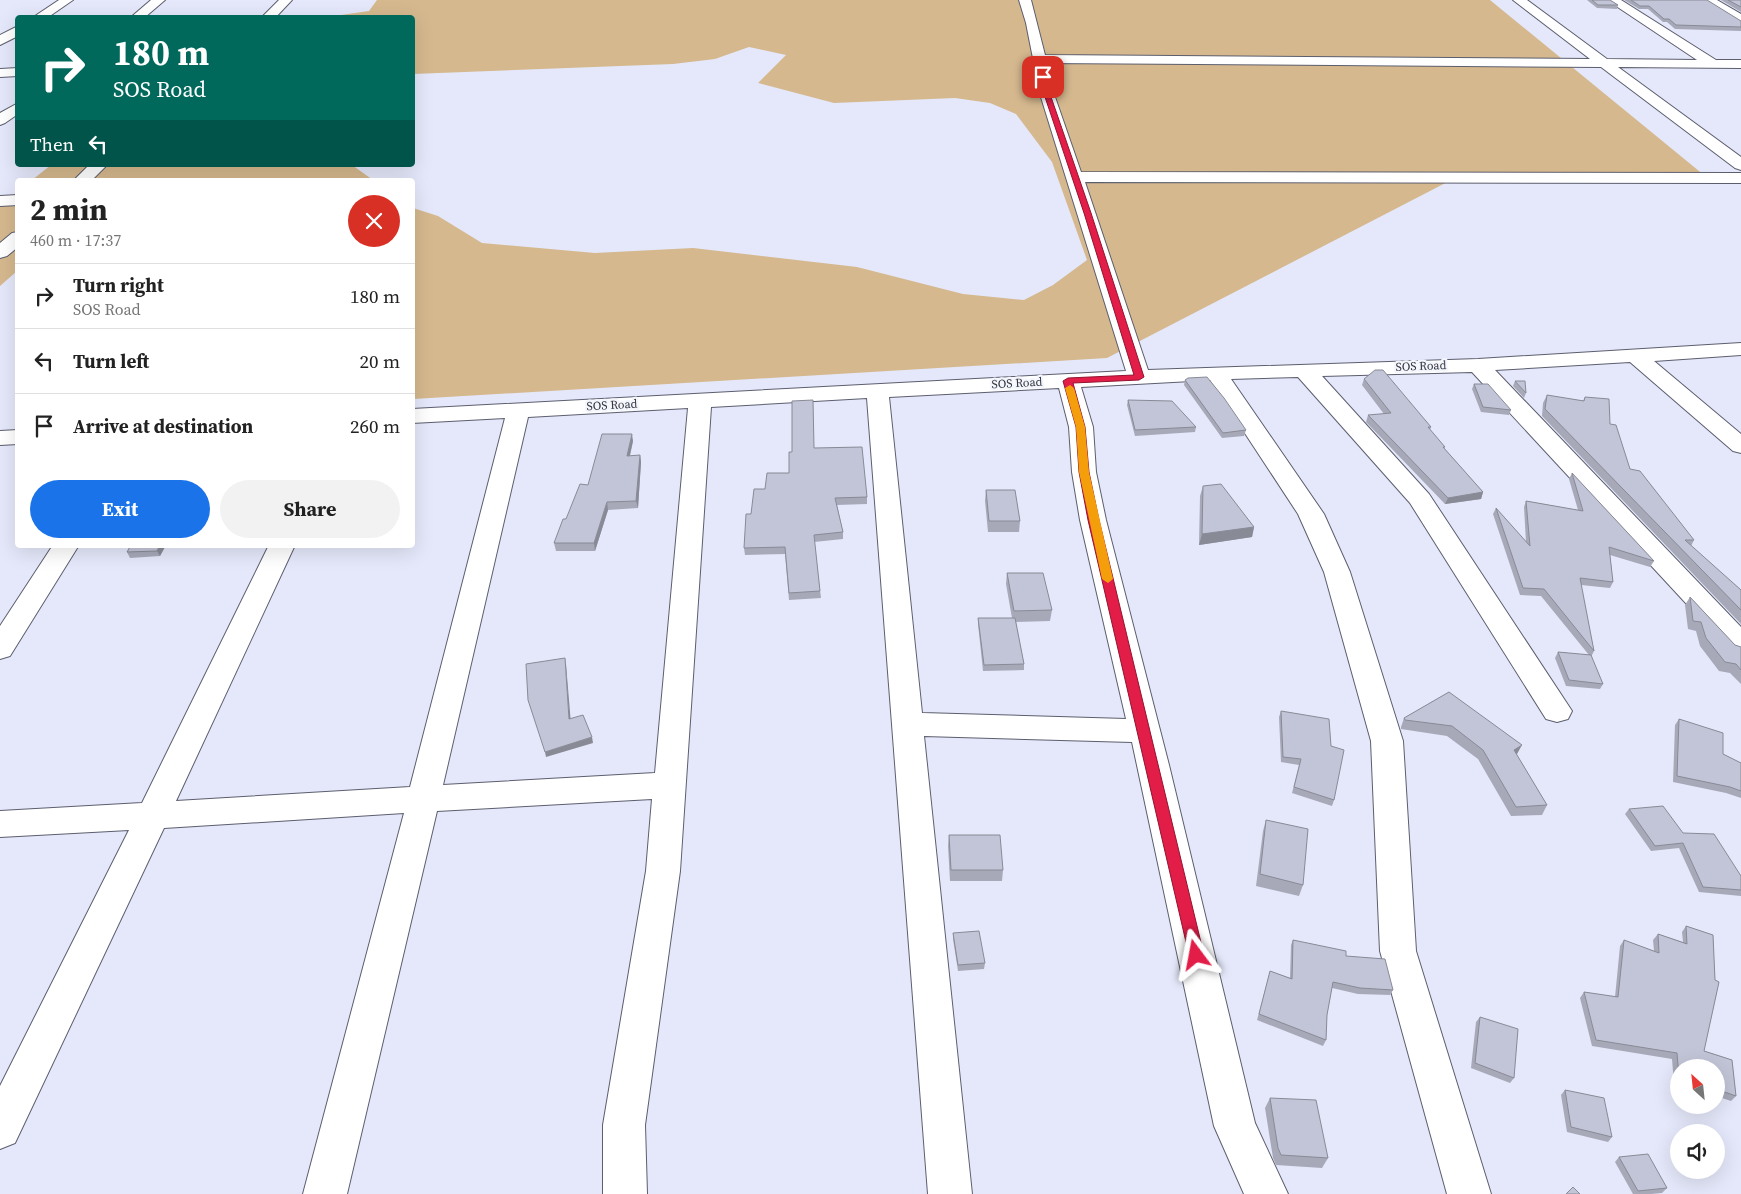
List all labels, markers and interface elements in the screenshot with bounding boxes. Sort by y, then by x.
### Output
text: 180 m [113,29,209,77]
icon: right [30,35,95,100]
pin [1022,56,1064,98]
icon: arrive [1029,63,1057,91]
text: SOS Road [113,74,206,104]
icon: left [84,130,112,158]
text: Then [30,131,74,157]
text: 2 min [30,189,108,230]
button: close [348,195,400,247]
text: 460 m · 17:37 [30,229,121,251]
text: Turn right [73,272,164,298]
icon: right [30,282,58,310]
text: 180 m [350,283,400,309]
text: SOS Road [73,298,141,320]
icon: left [30,347,58,375]
text: Turn left [73,348,149,374]
text: 20 m [359,348,400,374]
street label: SOS Road [1395,357,1447,375]
street label: SOS Road [991,374,1043,392]
street label: SOS Road [586,396,638,414]
icon: arrive [30,412,58,440]
text: Arrive at destination [73,413,253,439]
text: 260 m [350,413,400,439]
button: Exit [30,480,210,538]
button: Share [220,480,400,538]
position arrow [1169,928,1221,980]
north arrow [1670,1059,1725,1114]
map controls [1670,1059,1725,1179]
button: sound [1670,1124,1725,1179]

